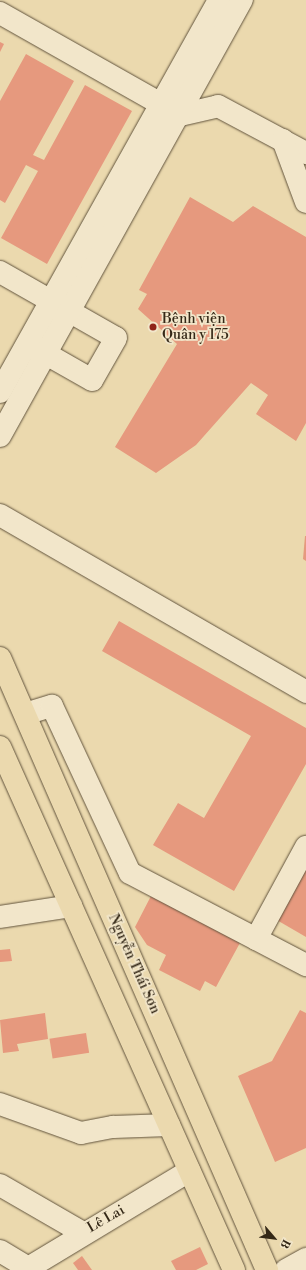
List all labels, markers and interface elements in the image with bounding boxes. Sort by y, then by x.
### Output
place label: Bệnh viện Quân y 175 [162,311,229,344]
marker: Bệnh viện Quân y 175 [147,321,159,333]
street label: Nguyễn Thái Sơn [105,912,163,1016]
street label: Lê Lai [84,1202,128,1236]
north arrow [254,1218,294,1258]
text: B [276,1237,293,1251]

